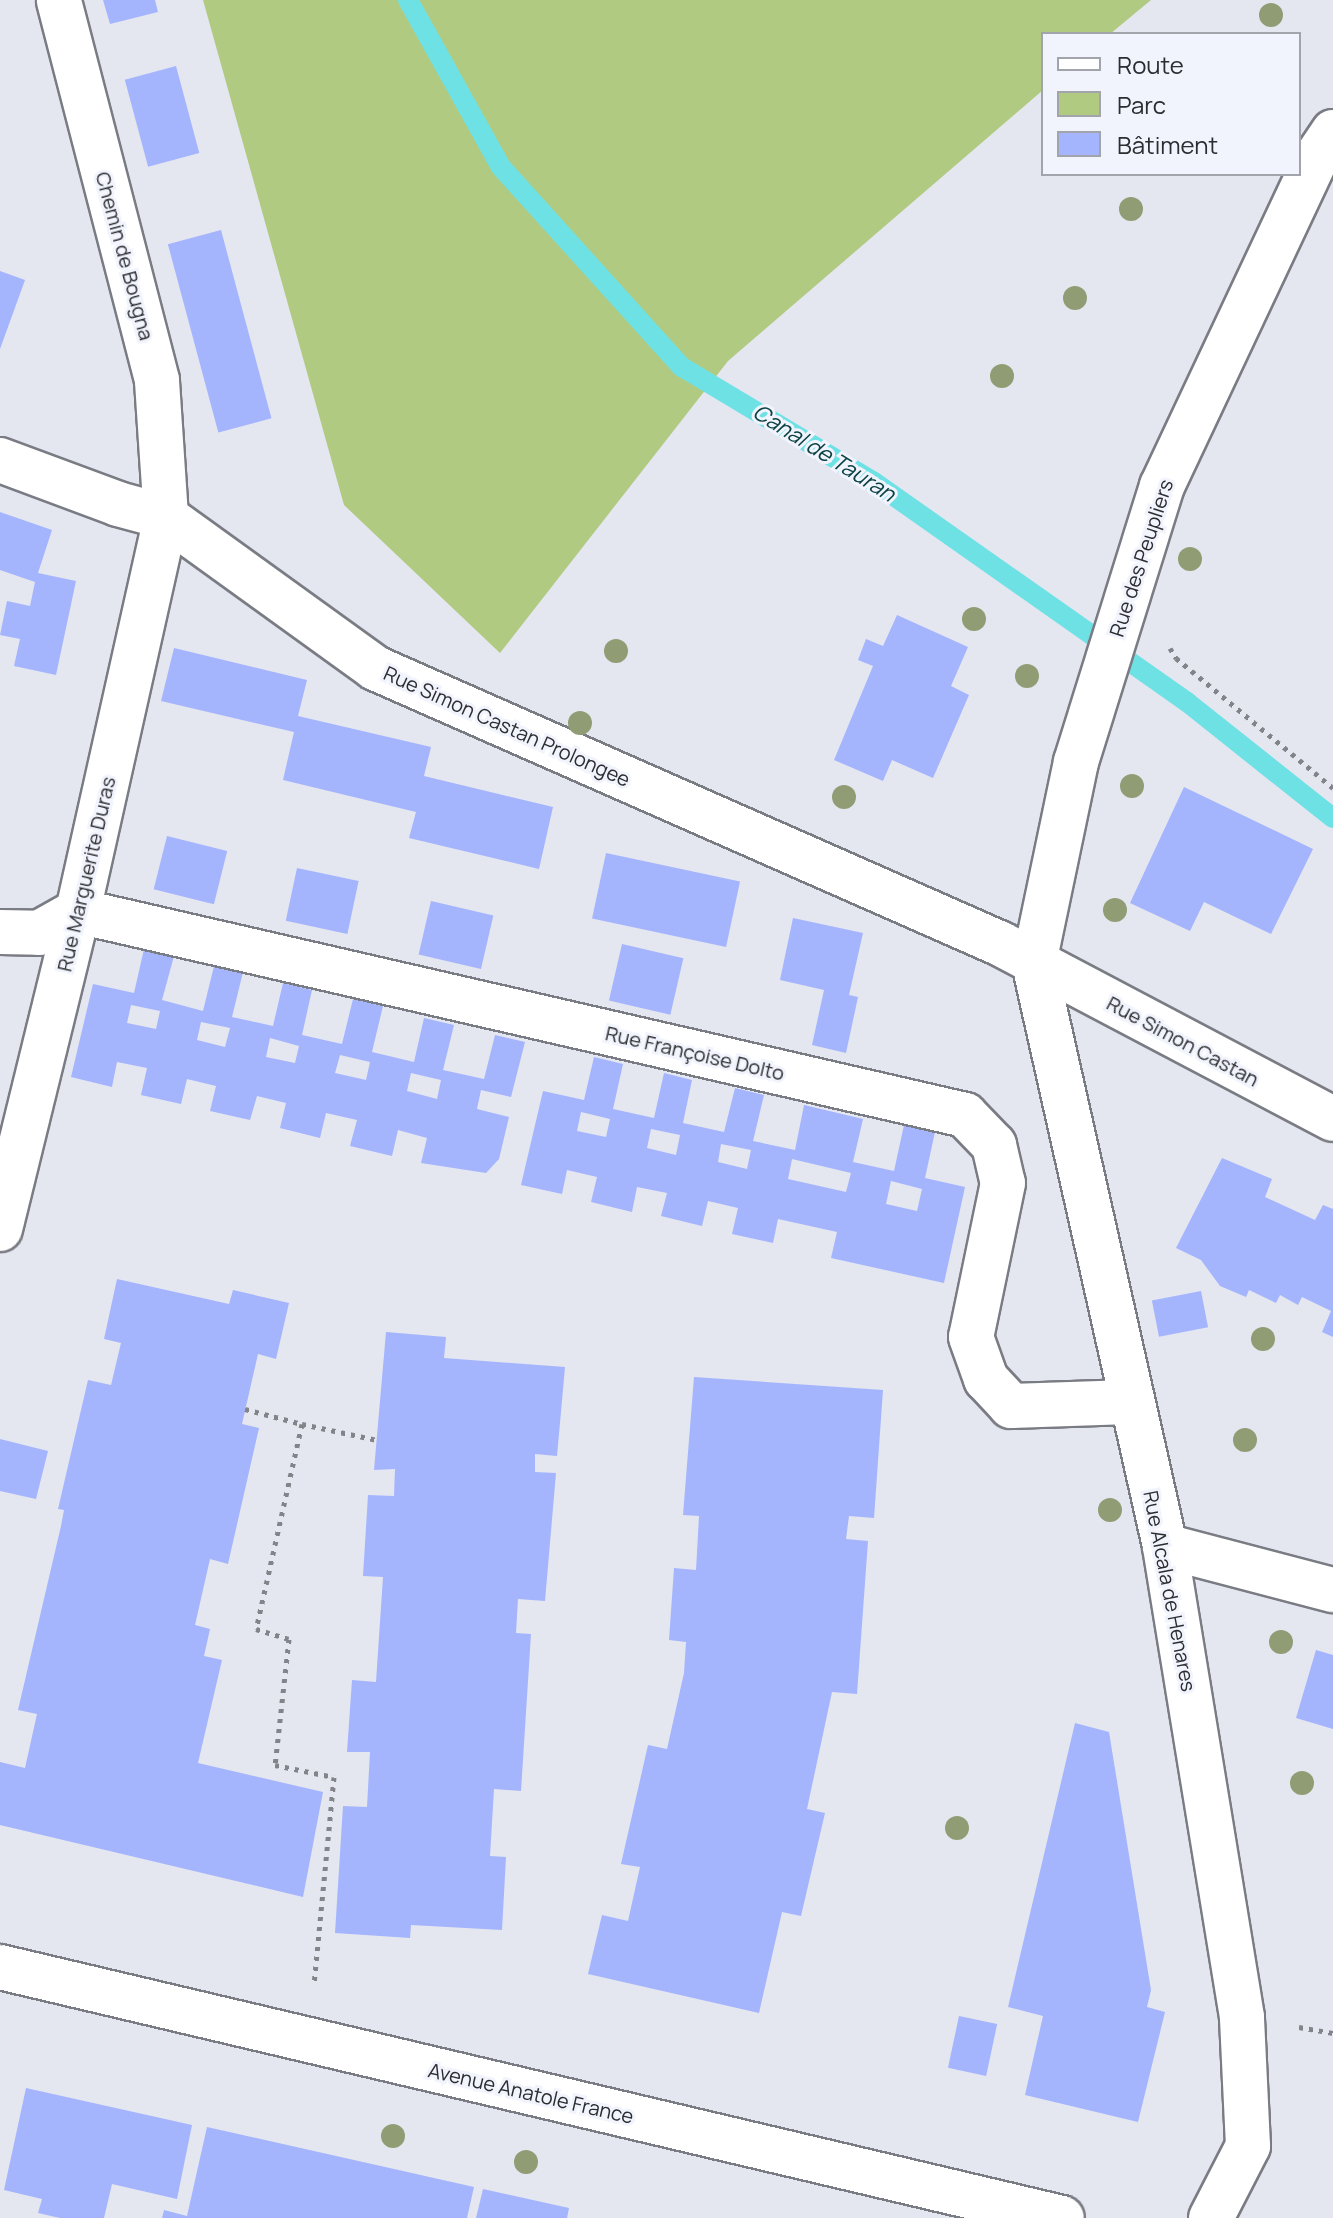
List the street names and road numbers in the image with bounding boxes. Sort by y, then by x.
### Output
street label: Chemin de Bougna [91,169,159,343]
street label: Rue des Peupliers [1104,476,1178,640]
street label: Rue Simon Castan Prolongee [380,661,634,791]
street label: Rue Marguerite Duras [52,774,120,974]
street label: Rue Simon Castan [1103,991,1263,1091]
street label: Rue Françoise Dolto [603,1021,787,1085]
street label: Rue Alcala de Henares [1139,1488,1201,1694]
street label: Avenue Anatole France [426,2058,636,2128]

